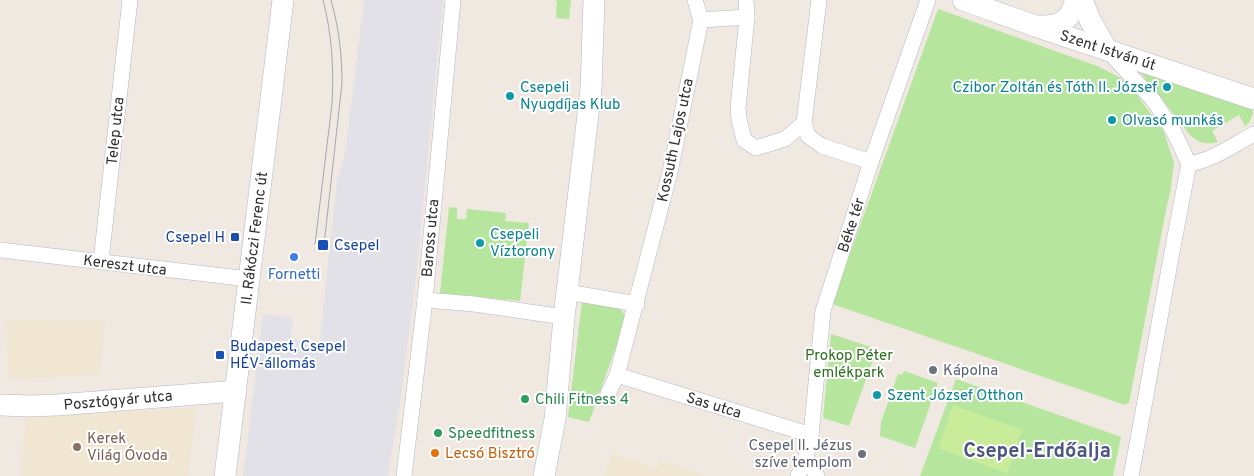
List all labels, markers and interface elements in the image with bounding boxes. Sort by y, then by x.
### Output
street label: Szent István út [1057,27,1158,76]
street label: Kossuth Lajos utca [654,77,699,204]
place label: Csepeli Nyugdíjas Klub [520,79,621,115]
place label: Czibor Zoltán és Tóth II. József [952,79,1157,98]
marker: Czibor Zoltán és Tóth II. József [1161,81,1173,93]
marker: Csepeli Nyugdíjas Klub [504,90,516,102]
street label: Telep utca [103,96,130,166]
place label: Olvasó munkás [1122,112,1224,131]
marker: Olvasó munkás [1106,114,1118,126]
street label: II. Rákóczi Ferenc út [238,170,273,306]
street label: Béke tér [835,195,870,255]
street label: Baross utca [419,198,444,278]
place label: Csepeli Víztorony [490,226,555,262]
place label: Csepel H [166,229,225,248]
marker: Csepel H [229,231,241,243]
place label: Csepel [334,237,379,256]
marker: Csepeli Víztorony [474,237,486,249]
marker: Csepel [316,238,330,252]
marker: Fornetti [288,251,300,263]
street label: Kereszt utca [82,252,168,281]
place label: Fornetti [268,266,320,285]
place label: Budapest, Csepel HÉV-állomás [230,338,346,374]
park label: Prokop Péter emlékpark [805,347,893,383]
marker: Budapest, Csepel HÉV-állomás [214,349,226,361]
place label: Kápolna [943,362,998,381]
marker: Kápolna [927,364,939,376]
street label: Posztógyár utca [63,387,173,416]
place label: Szent József Otthon [887,387,1023,406]
street label: Sas utca [684,389,743,424]
marker: Szent József Otthon [871,389,883,401]
place label: Chili Fitness 4 [535,391,629,410]
marker: Chili Fitness 4 [519,393,531,405]
place label: Speedfitness [448,425,535,444]
marker: Speedfitness [432,427,444,439]
place label: Kerek Világ Óvoda [87,430,168,466]
place label: Csepel II. Jézus szíve templom [749,437,852,473]
district label: Csepel-Erdőalja [963,439,1111,465]
marker: Kerek Világ Óvoda [71,441,83,453]
place label: Lecsó Bisztró [445,445,535,464]
marker: Lecsó Bisztró [429,447,441,459]
marker: Csepel II. Jézus szíve templom [856,448,868,460]

